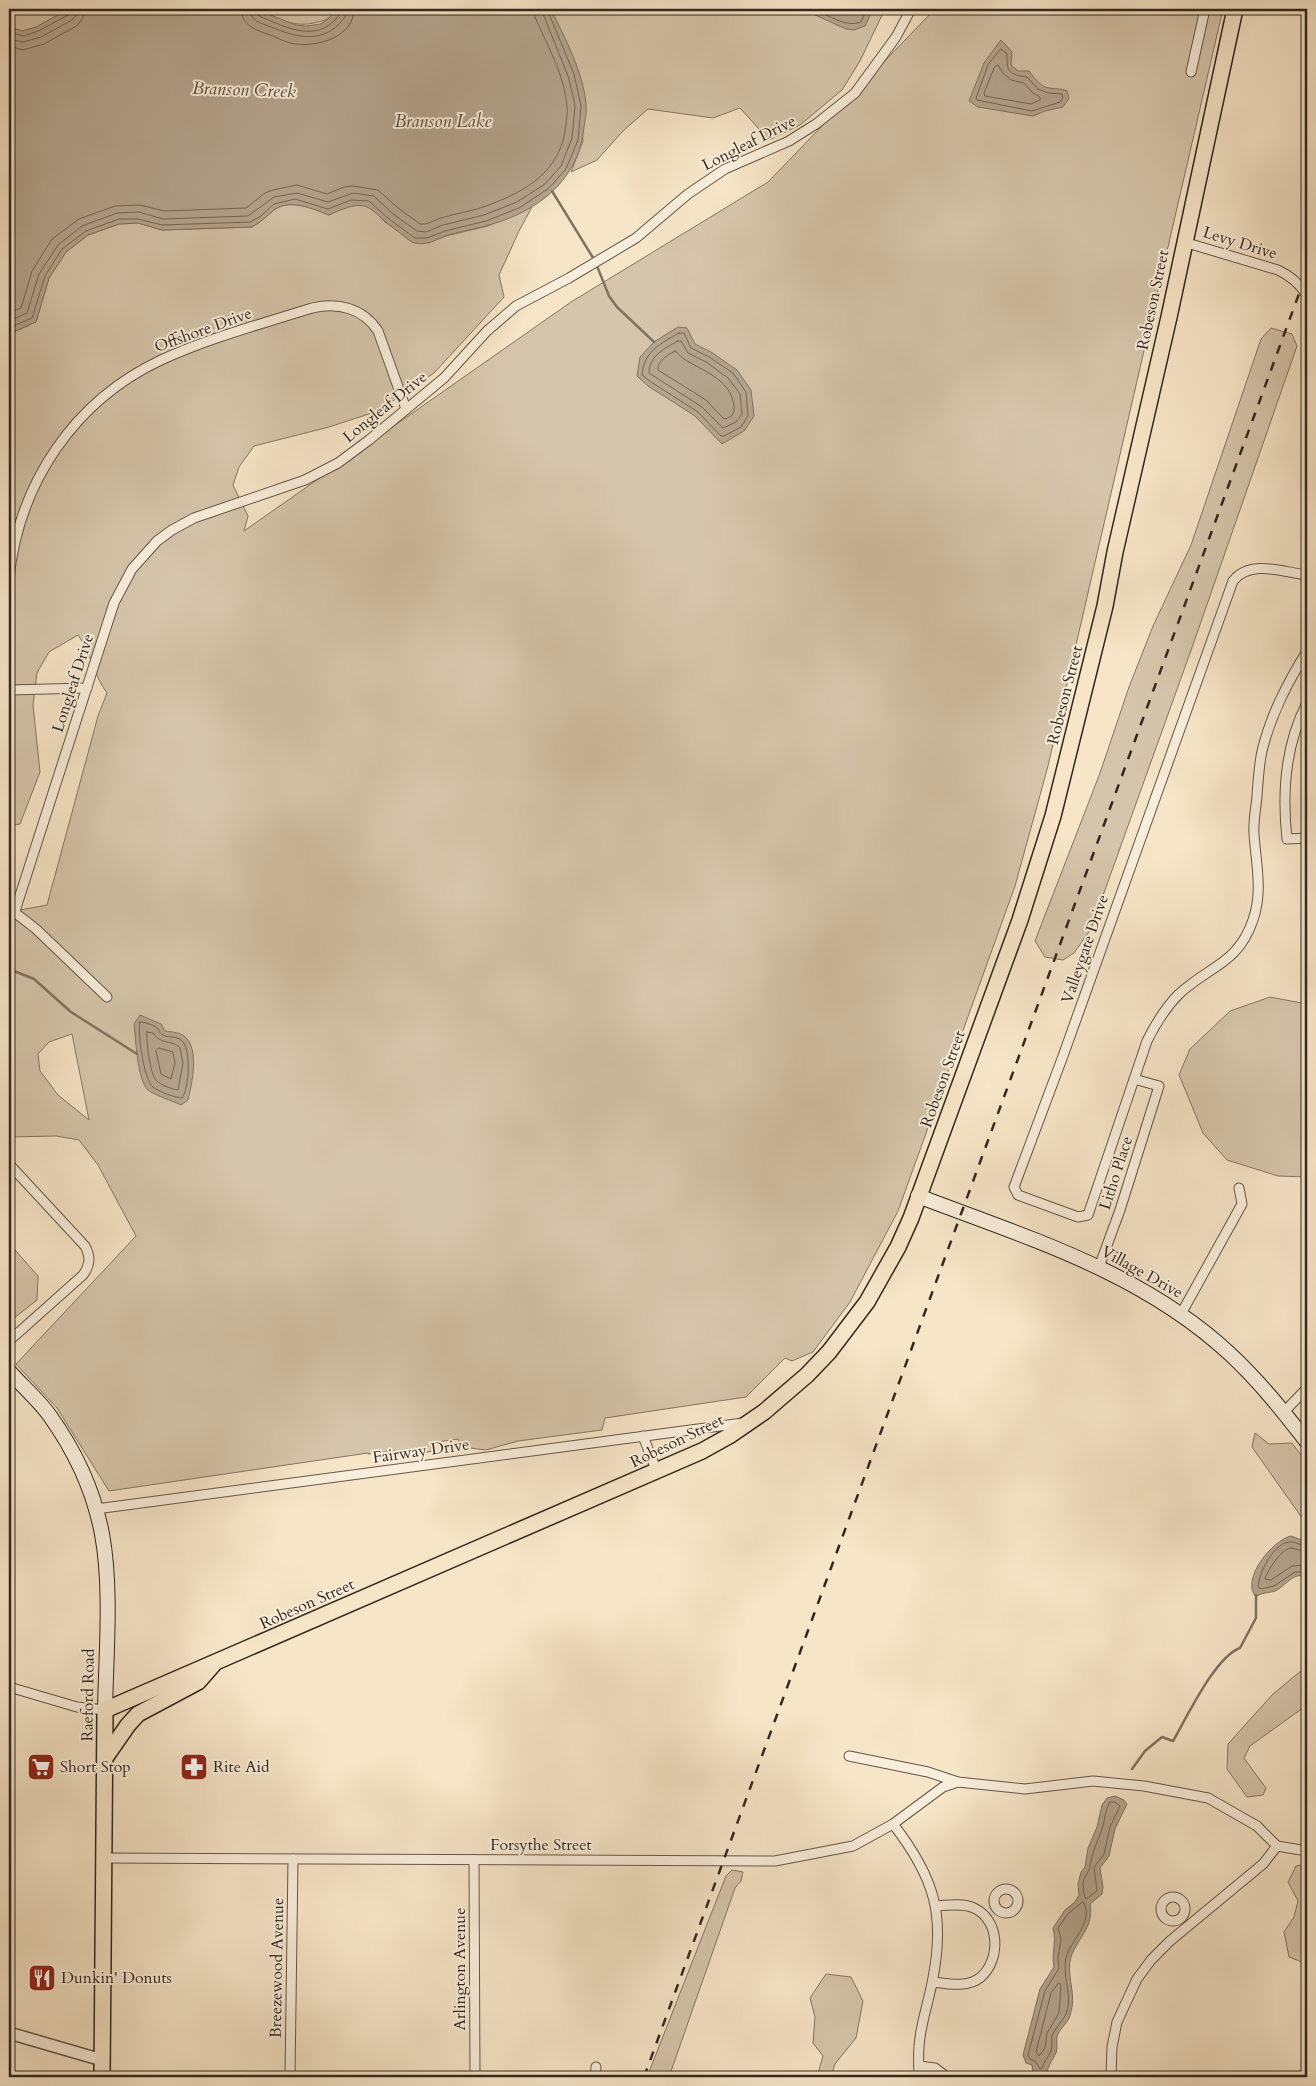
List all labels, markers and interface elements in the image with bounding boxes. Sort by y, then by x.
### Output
water label: Branson Creek [192,76,296,104]
water label: Branson Lake [395,109,493,134]
street label: Longleaf Drive [698,110,800,176]
street label: Levy Drive [1200,221,1280,265]
street label: Robeson Street [1132,248,1174,352]
street label: Offshore Drive [151,302,255,358]
street label: Longleaf Drive [338,366,432,448]
street label: Longleaf Drive [47,631,99,735]
street label: Robeson Street [1042,643,1088,747]
street label: Valleygate Drive [1056,892,1114,1006]
street label: Robeson Street [915,1028,971,1130]
street label: Litho Place [1094,1133,1138,1213]
street label: Village Drive [1097,1240,1187,1304]
street label: Robeson Street [627,1409,727,1473]
street label: Fairway Drive [371,1433,471,1469]
street label: Robeson Street [256,1573,358,1635]
street label: Raeford Road [76,1648,100,1741]
supermarket icon: Short Stop [26,1752,56,1782]
pharmacy icon: Rite Aid [179,1752,209,1782]
place label: Short Stop [60,1756,131,1778]
place label: Rite Aid [213,1756,270,1778]
street label: Forsythe Street [490,1834,592,1856]
street label: Breezewood Avenue [265,1898,289,2038]
street label: Arlington Avenue [449,1908,471,2030]
restaurant icon: Dunkin' Donuts [27,1963,57,1993]
place label: Dunkin' Donuts [61,1967,172,1989]

